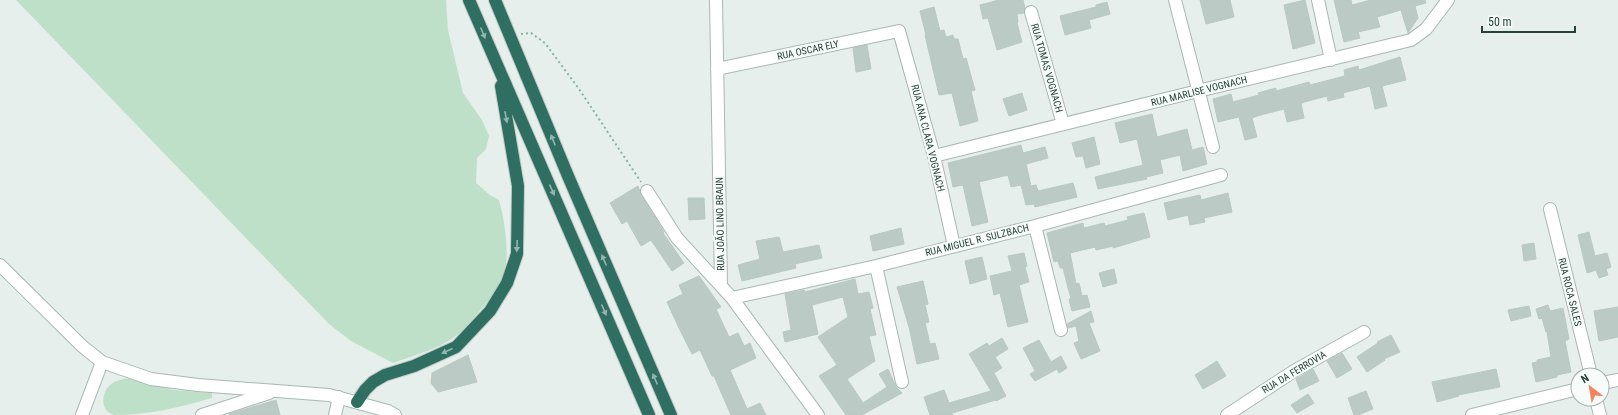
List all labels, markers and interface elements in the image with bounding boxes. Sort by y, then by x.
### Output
scale bar [1482,8,1575,34]
text: 50 m [1488,15,1512,29]
street label: RUA TOMAS VOGNACH [1029,22,1065,114]
one-way arrow [480,27,486,39]
street label: RUA OSCAR ELY [776,38,841,62]
street label: RUA MARLISE VOGNACH [1150,74,1248,108]
street label: RUA ANA CLARA VOGNACH [909,83,947,193]
one-way arrow [504,111,510,123]
one-way arrow [550,135,556,146]
street label: RUA JOÃO LINO BRAUN [713,177,726,271]
one-way arrow [549,185,555,196]
street label: RUA MIGUEL R. SULZBACH [924,222,1030,258]
one-way arrow [514,240,521,252]
one-way arrow [601,254,607,265]
street label: RUA ROCA SALES [1556,257,1584,327]
one-way arrow [601,304,607,315]
one-way arrow [442,348,453,354]
street label: RUA DA FERROVIA [1260,348,1328,395]
north arrow [1570,367,1610,407]
text: N [1579,371,1592,386]
one-way arrow [652,373,658,385]

